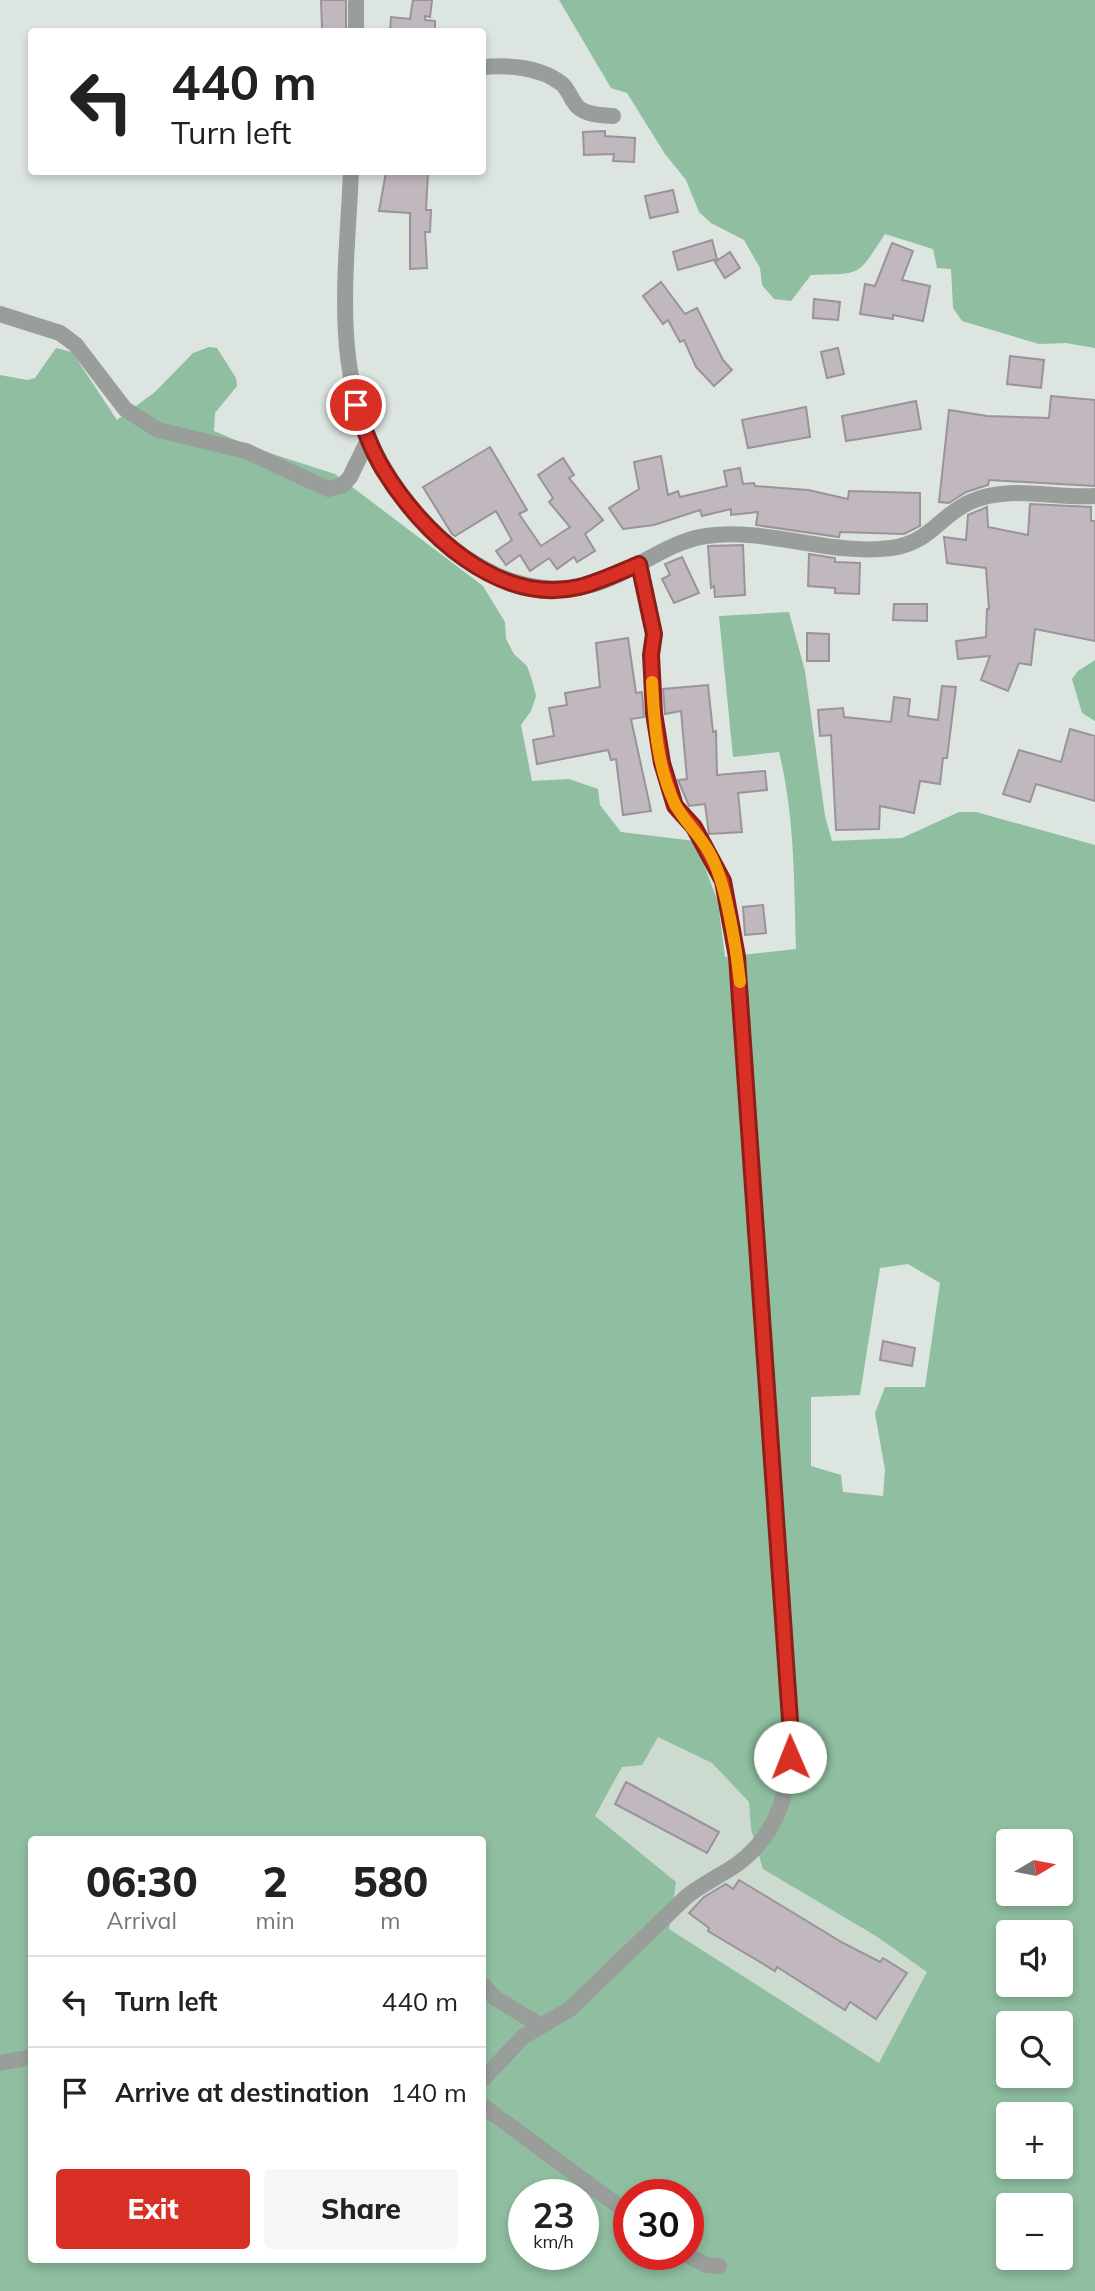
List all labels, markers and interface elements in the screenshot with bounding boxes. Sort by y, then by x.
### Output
text: 440 m [171,51,317,112]
icon: left [56,56,147,147]
text: Turn left [171,112,291,152]
pin [326,375,386,435]
icon: arrive [337,386,375,424]
position arrow [753,1720,827,1794]
north arrow [996,1829,1073,1906]
map controls [996,1829,1073,2270]
text: 06:30 [86,1855,198,1908]
text: 2 [262,1855,288,1908]
text: 580 [353,1855,428,1908]
text: Arrival [107,1906,177,1935]
text: min [255,1906,295,1935]
text: m [380,1906,400,1935]
button: sound [996,1920,1073,1997]
icon: left [56,1983,94,2021]
text: Turn left [115,1985,217,2018]
text: 440 m [382,1985,458,2018]
button: search [996,2011,1073,2088]
icon: arrive [56,2074,94,2112]
text: Arrive at destination [115,2076,370,2109]
text: 140 m [391,2076,467,2109]
button: + [996,2102,1073,2179]
button: Exit [56,2169,250,2249]
button: Share [264,2169,458,2249]
speed limit sign: 30 [613,2179,704,2270]
text: 23 [532,2193,575,2237]
button: − [996,2193,1073,2270]
text: km/h [533,2230,574,2253]

